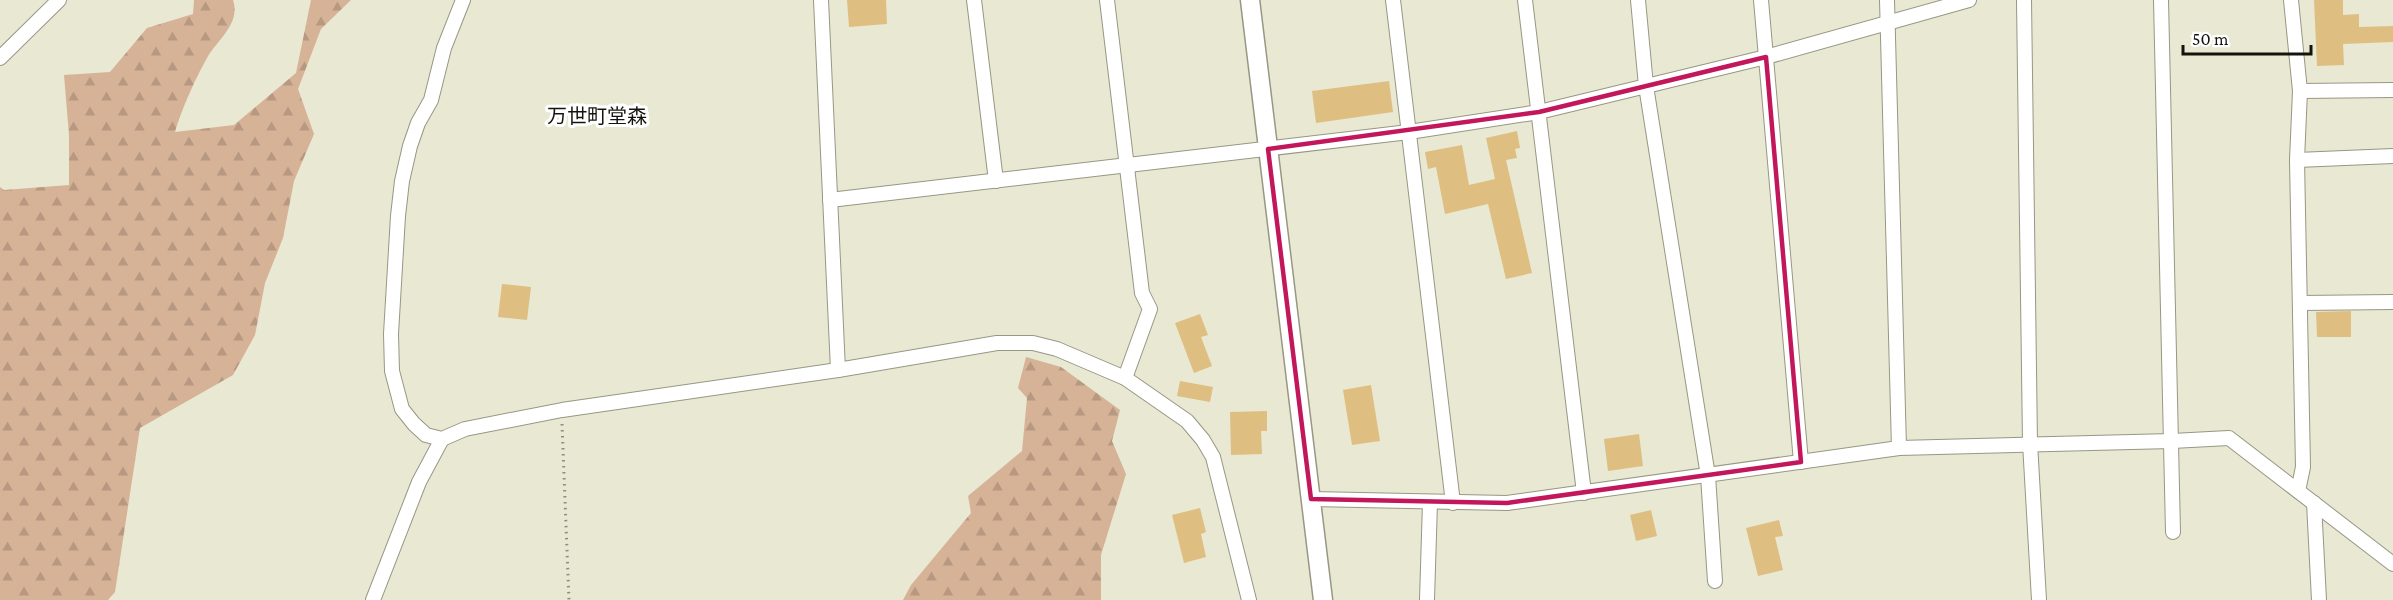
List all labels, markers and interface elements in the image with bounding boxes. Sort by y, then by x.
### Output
scale bar [2183,18,2310,56]
text: 50 m [2192,29,2229,49]
district label: 万世町堂森 [547,105,647,127]

